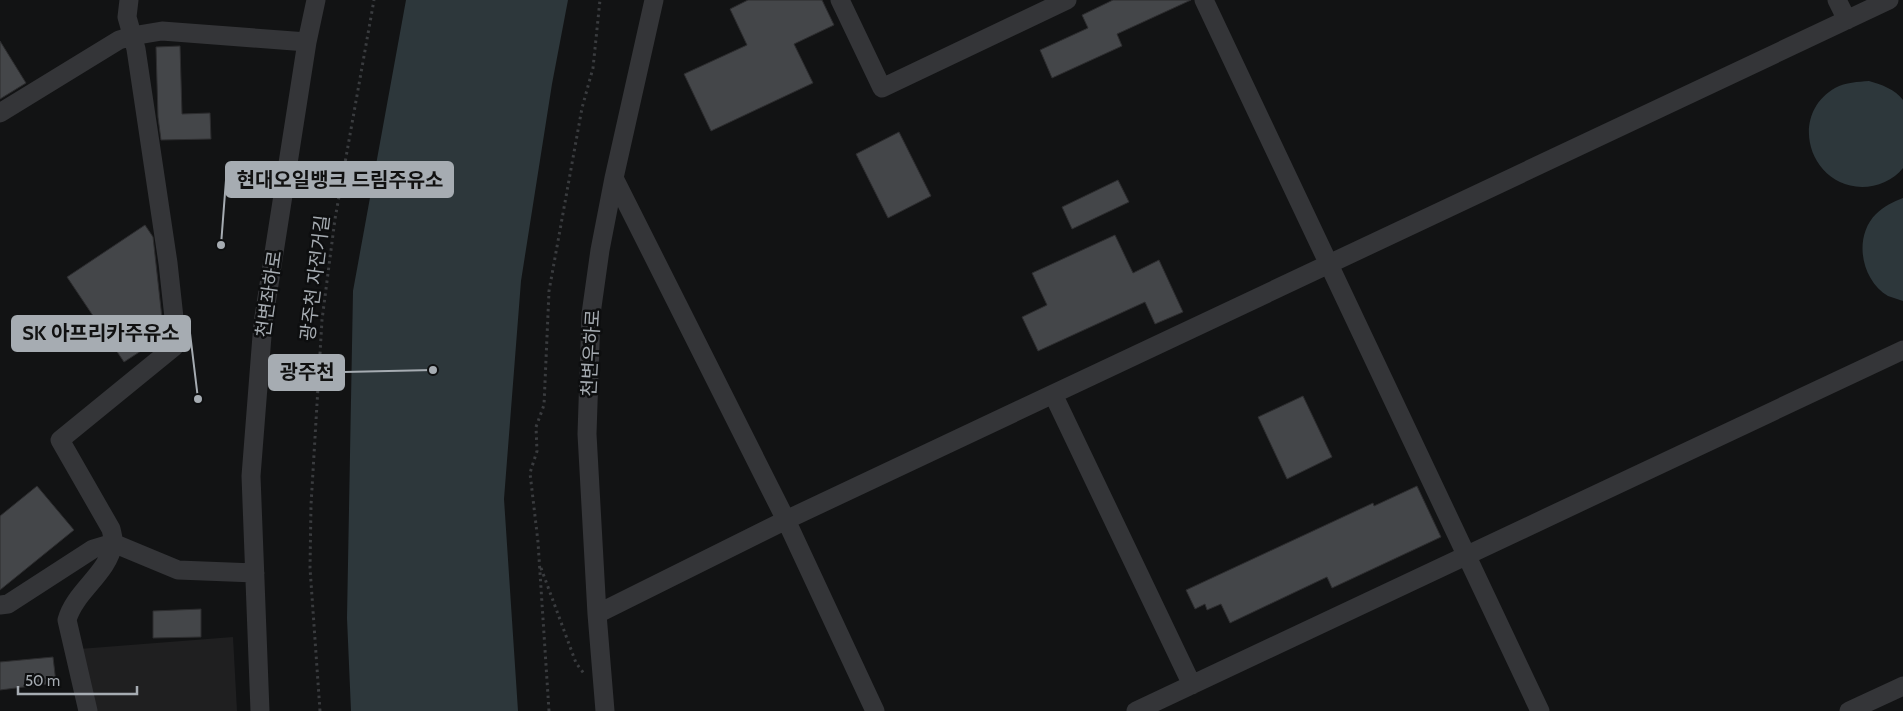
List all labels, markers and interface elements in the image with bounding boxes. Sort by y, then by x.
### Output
callout: 현대오일뱅크 드림주유소 [226,162,453,197]
text: 현대오일뱅크 드림주유소 [237,168,443,192]
street label: 광주천 자전거길 [296,214,334,342]
street label: 천변좌하로 [252,249,286,339]
street label: 천변우하로 [577,309,605,397]
callout: SK 아프리카주유소 [12,316,190,351]
text: SK 아프리카주유소 [22,321,180,345]
callout: 광주천 [269,355,344,390]
text: 광주천 [279,360,335,384]
scale bar [18,664,136,696]
text: 50 m [25,672,60,690]

